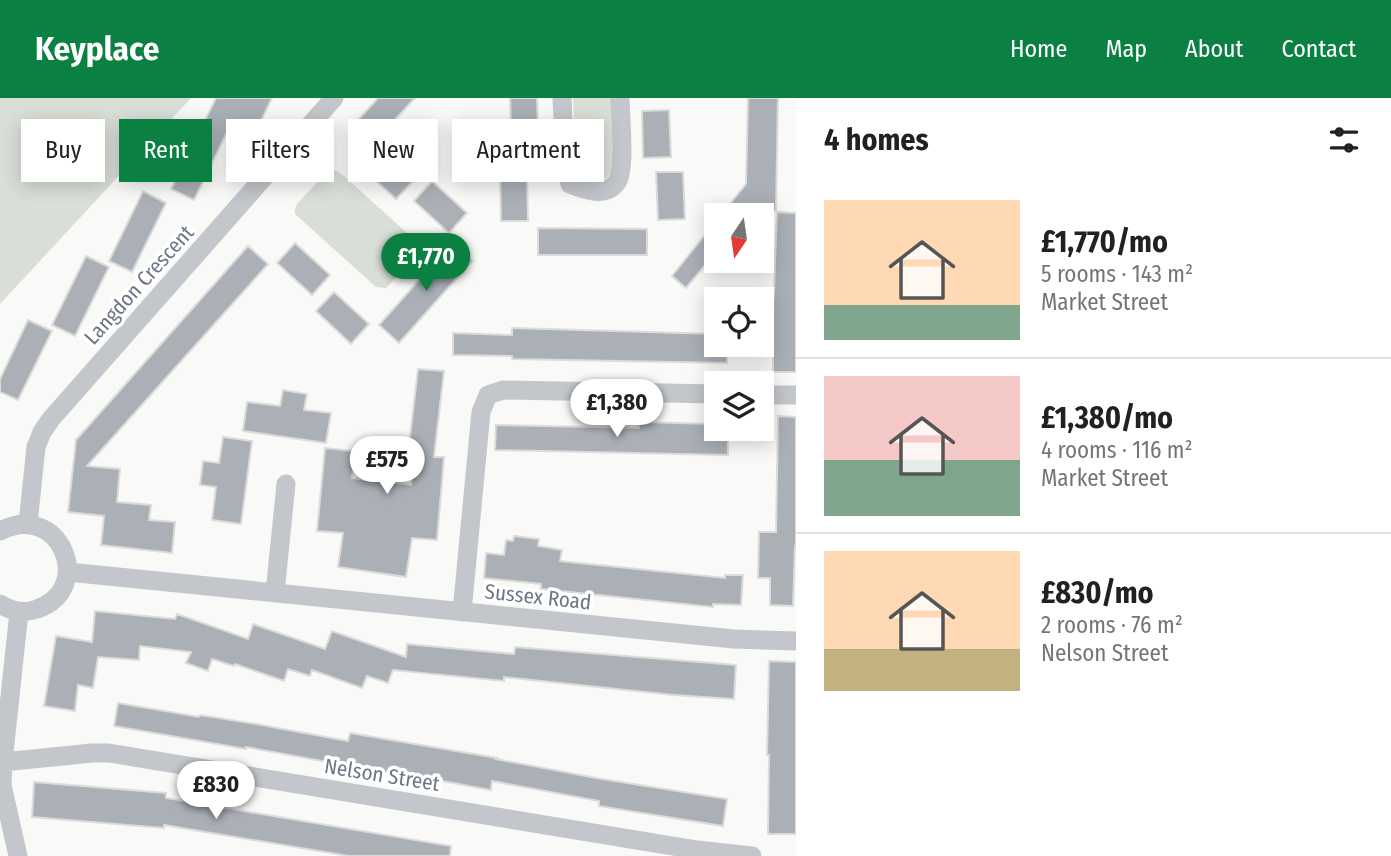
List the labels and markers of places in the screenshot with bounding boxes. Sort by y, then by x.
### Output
pin: £1,770 [369,234,483,293]
pin: £1,380 [560,380,674,439]
pin: £575 [346,436,428,496]
pin: £830 [175,762,257,821]

